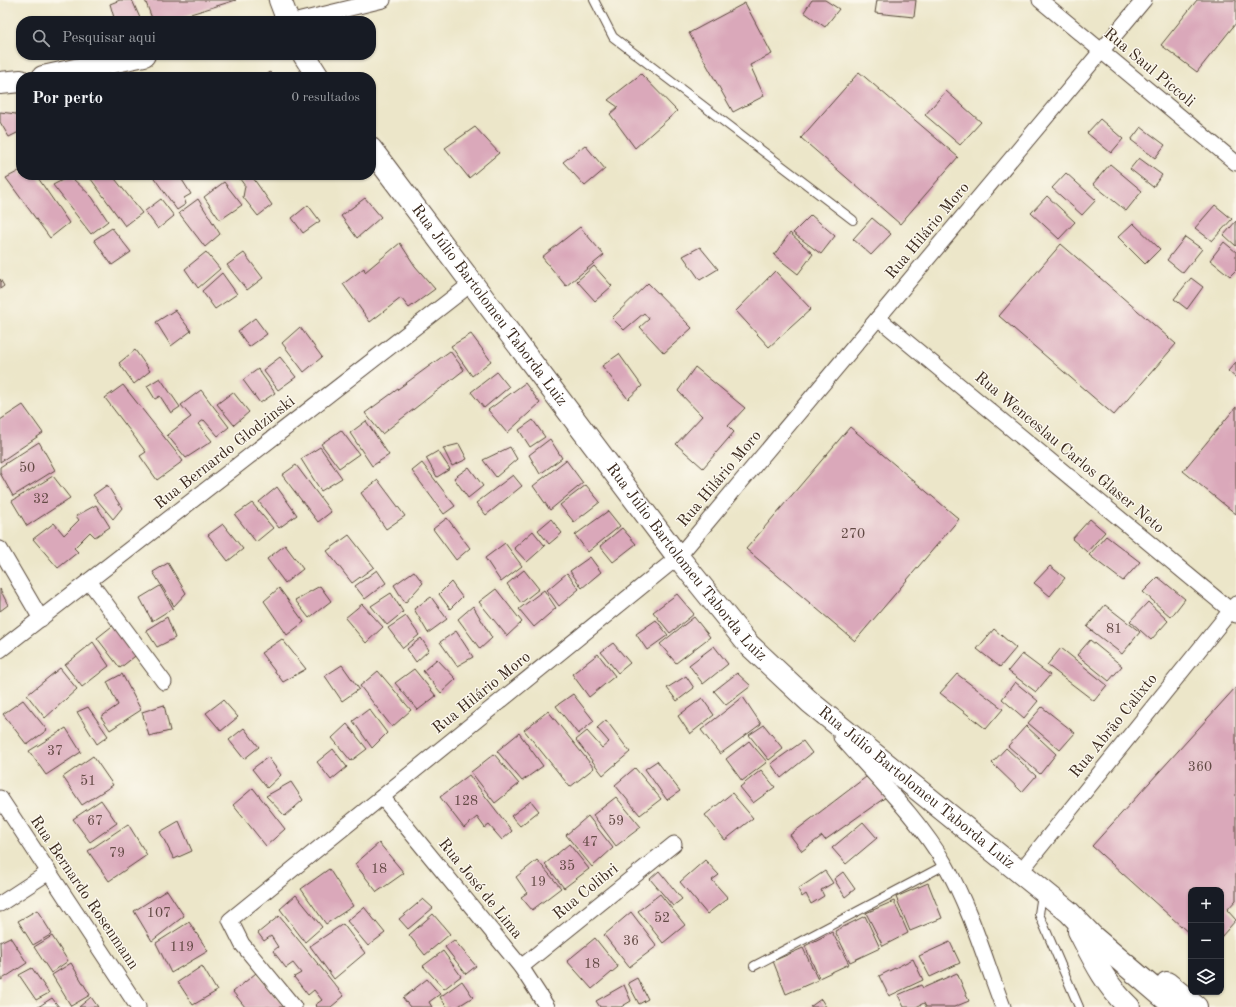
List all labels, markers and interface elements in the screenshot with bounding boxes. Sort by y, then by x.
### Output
search box [16,16,376,60]
street label: Rua Saul Piccoli [1100,25,1198,111]
icon: search [30,27,52,49]
text: Pesquisar aqui [62,31,156,46]
text: Por perto [32,90,103,107]
text: 0 resultados [292,91,360,104]
street label: Rua Hilário Moro [883,180,973,282]
street label: Rua Júlio Bartolomeu Taborda Luiz [408,202,570,409]
street label: Rua Wenceslau Carlos Glaser Neto [971,369,1167,537]
street label: Rua Bernardo Glodzinski [152,393,298,513]
street label: Rua Hilário Moro [675,428,765,530]
house number: 50 [19,461,35,475]
street label: Rua Júlio Bartolomeu Taborda Luiz [603,461,769,665]
house number: 32 [33,492,49,506]
house number: 270 [841,527,865,541]
house number: 81 [1106,622,1122,636]
street label: Rua Hilário Moro [430,649,534,737]
street label: Rua Abrão Calixto [1067,671,1161,781]
street label: Rua Júlio Bartolomeu Taborda Luiz [815,704,1018,872]
house number: 37 [47,744,63,758]
house number: 360 [1188,760,1212,774]
house number: 51 [80,774,96,788]
house number: 128 [454,794,478,808]
street label: Rua Bernardo Rosenmann [27,813,142,973]
house number: 67 [87,814,103,828]
house number: 59 [608,814,624,828]
house number: 47 [582,835,598,849]
street label: Rua José de Lima [435,836,525,942]
house number: 79 [109,846,125,860]
house number: 35 [559,859,575,873]
street label: Rua Colibri [550,861,622,923]
house number: 18 [371,862,387,876]
house number: 19 [530,875,546,889]
map controls [1188,887,1224,995]
button: + [1188,887,1224,923]
house number: 107 [147,906,171,920]
house number: 52 [654,911,670,925]
button: − [1188,923,1224,959]
house number: 36 [623,934,639,948]
house number: 119 [170,940,194,954]
house number: 18 [584,957,600,971]
button: layers [1188,959,1224,995]

